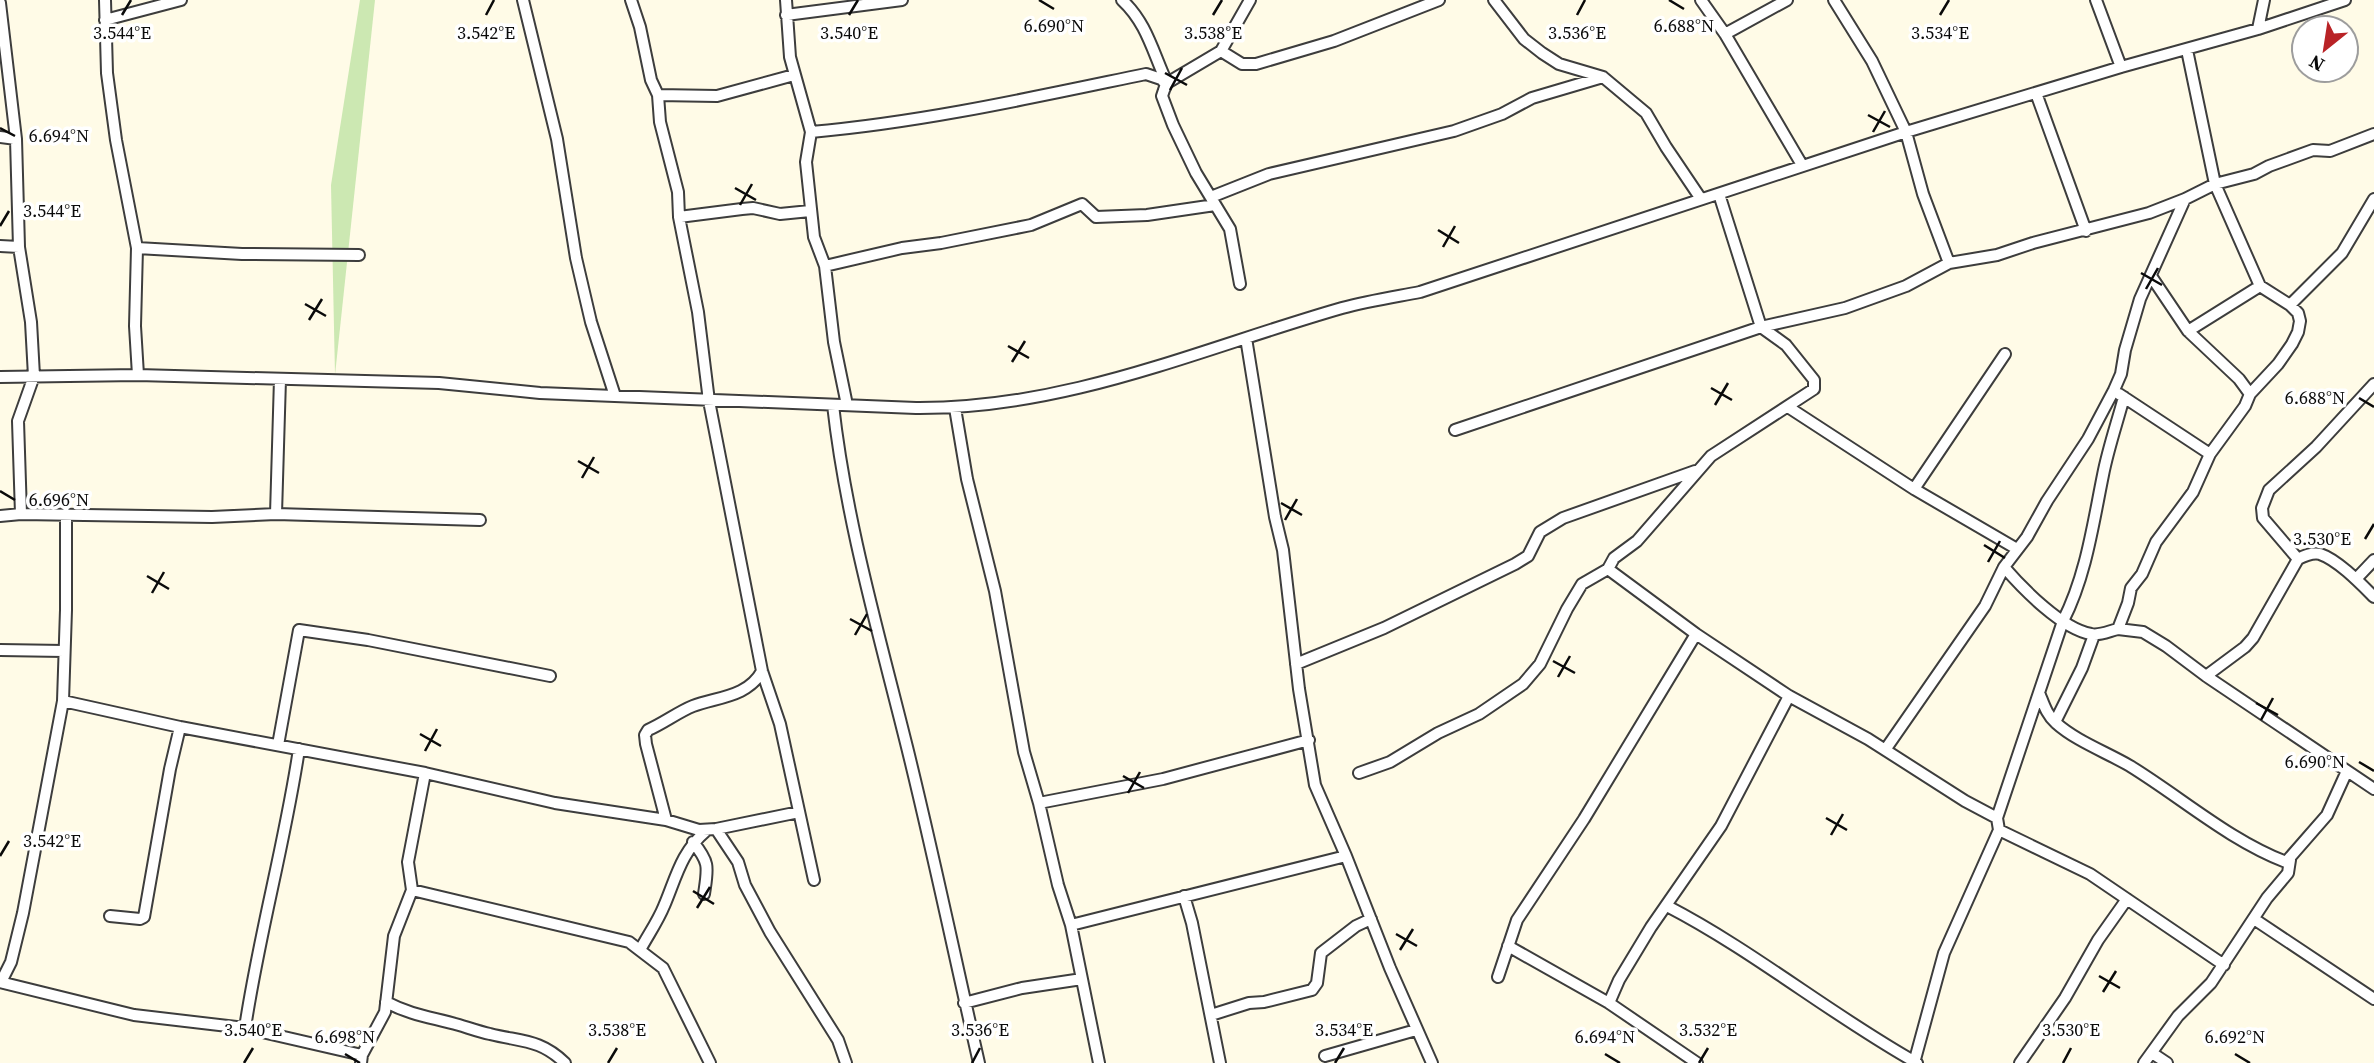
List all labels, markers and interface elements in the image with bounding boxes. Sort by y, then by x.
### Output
text: 6.690°N [1024,13,1084,38]
text: 6.688°N [1654,13,1714,38]
north arrow [2290,14,2360,84]
text: 3.544°E [93,20,151,45]
text: 3.542°E [457,20,515,45]
text: 3.540°E [820,20,878,45]
text: 3.538°E [1184,20,1242,45]
text: 3.536°E [1548,20,1606,45]
text: 3.534°E [1911,20,1969,45]
text: N [2304,49,2329,78]
text: 6.694°N [29,123,89,148]
text: 3.544°E [23,198,81,223]
text: 6.688°N [2285,385,2345,410]
text: 6.696°N [29,487,89,512]
text: 3.530°E [2293,526,2351,551]
text: 6.690°N [2285,749,2345,774]
text: 3.542°E [23,828,81,853]
text: 3.540°E [224,1017,282,1042]
text: 3.538°E [588,1017,646,1042]
text: 3.536°E [951,1017,1009,1042]
text: 3.534°E [1315,1017,1373,1042]
text: 3.532°E [1679,1017,1737,1042]
text: 3.530°E [2042,1017,2100,1042]
text: 6.698°N [315,1024,375,1049]
text: 6.694°N [1575,1024,1635,1049]
text: 6.692°N [2205,1024,2265,1049]

